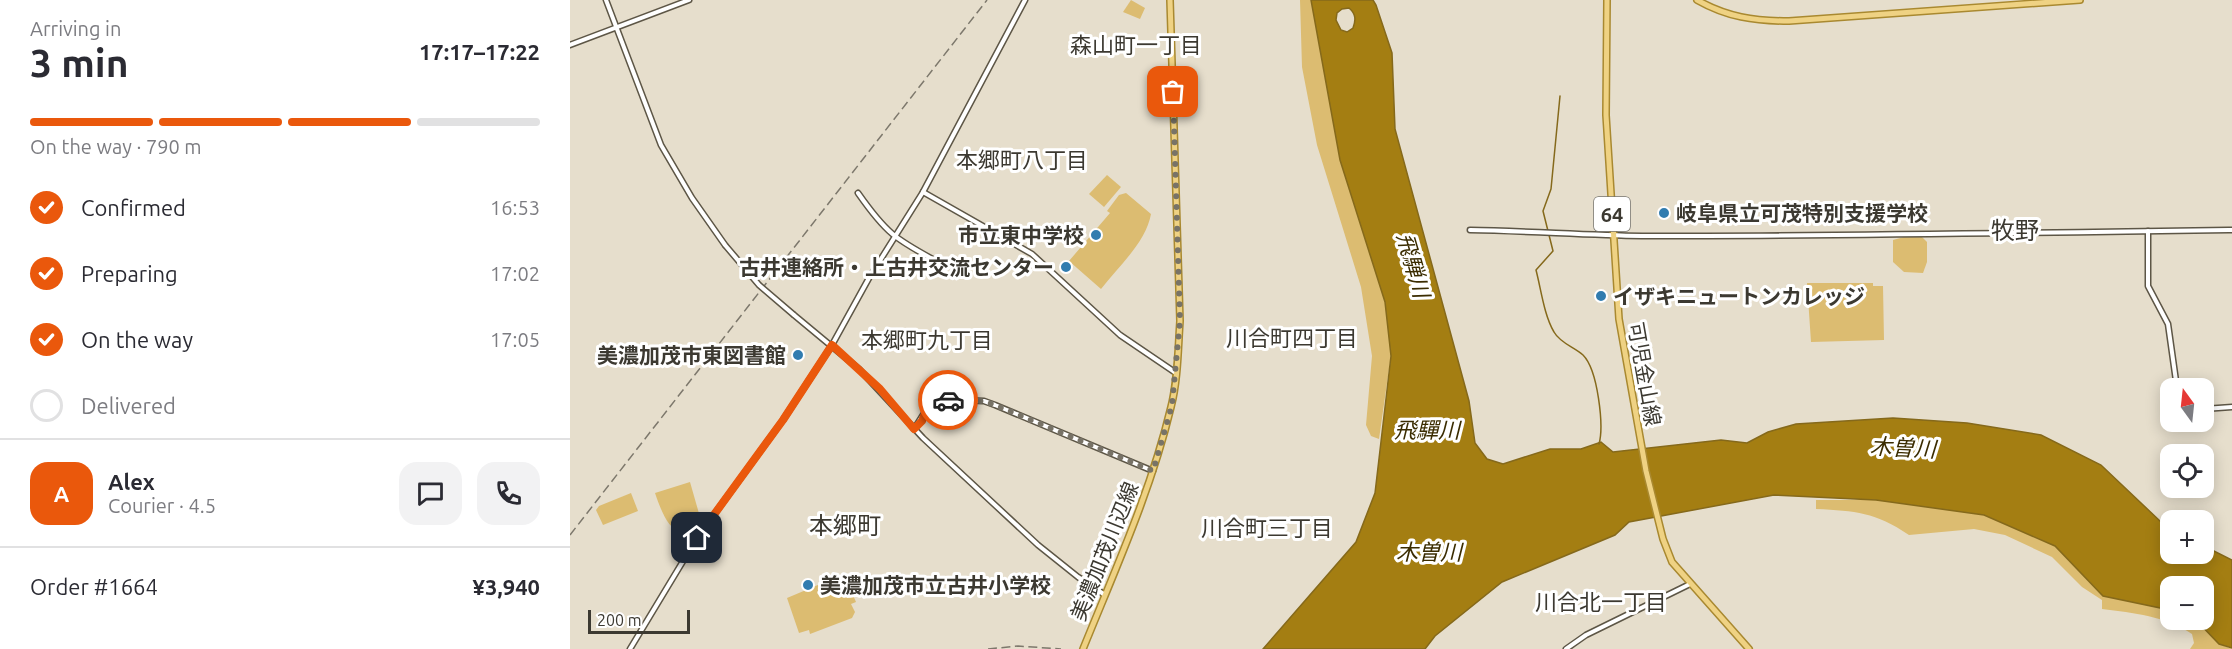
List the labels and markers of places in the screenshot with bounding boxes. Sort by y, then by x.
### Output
pin [1147,66,1198,117]
place label: 岐阜県立可茂特別支援学校 [1676,201,1928,225]
marker: 岐阜県立可茂特別支援学校 [1657,206,1671,220]
place label: 市立東中学校 [958,223,1084,247]
marker: 市立東中学校 [1089,228,1103,242]
place label: 古井連絡所・上古井交流センター [739,255,1054,279]
marker: 古井連絡所・上古井交流センター [1059,260,1073,274]
place label: イザキニュートンカレッジ [1613,284,1865,308]
marker: イザキニュートンカレッジ [1594,289,1608,303]
place label: 美濃加茂市東図書館 [597,343,786,367]
marker: 美濃加茂市東図書館 [791,348,805,362]
pin [671,512,722,563]
place label: 美濃加茂市立古井小学校 [820,573,1051,597]
marker: 美濃加茂市立古井小学校 [801,578,815,592]

